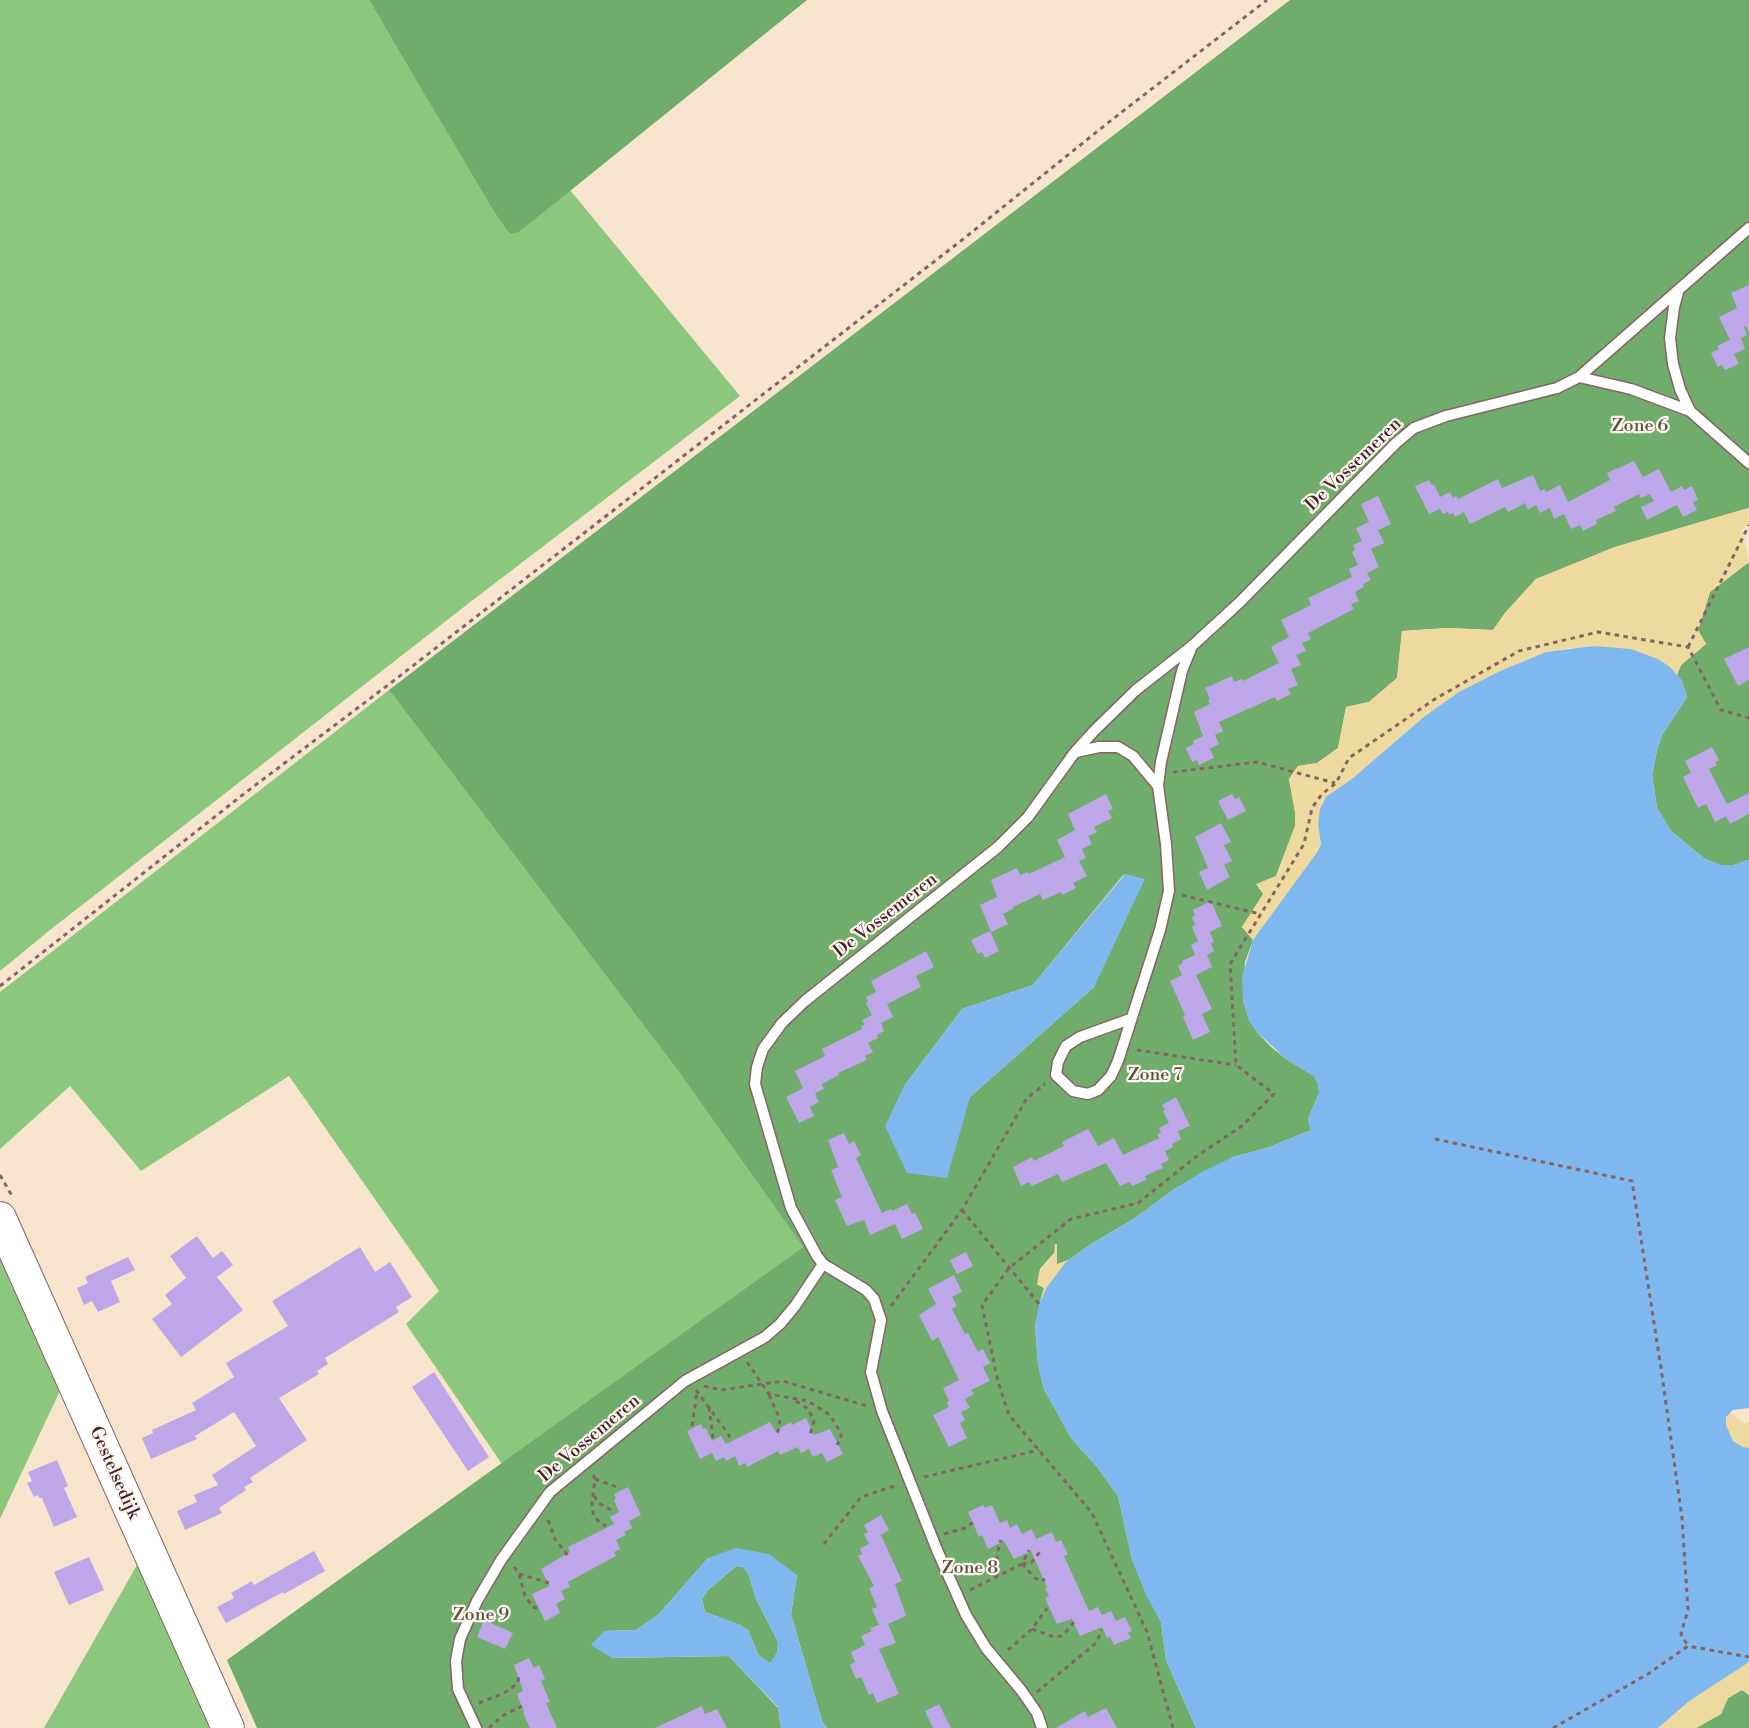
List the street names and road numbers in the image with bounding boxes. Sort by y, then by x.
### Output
street label: De Vossemeren [1301,414,1407,516]
street label: De Vossemeren [830,869,942,963]
street label: De Vossemeren [535,1390,645,1488]
street label: Gestelsedijk [84,1423,144,1523]

